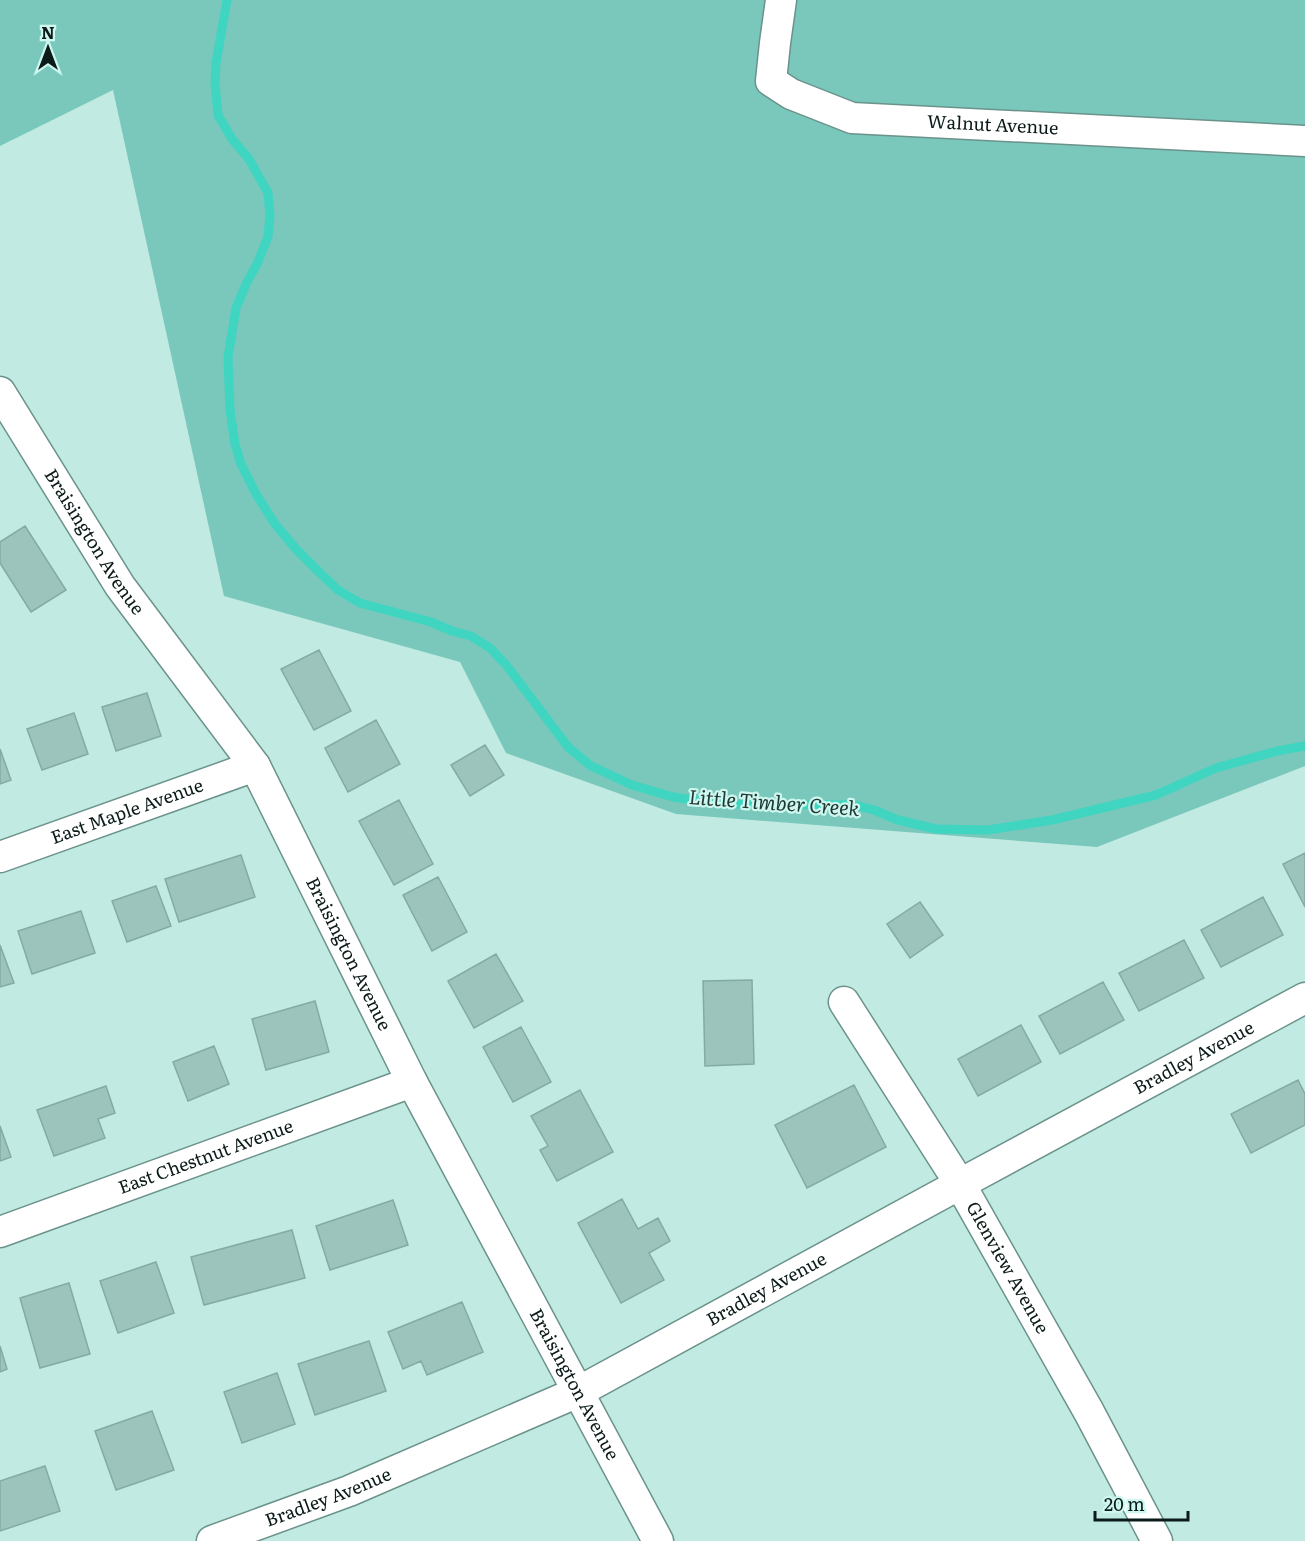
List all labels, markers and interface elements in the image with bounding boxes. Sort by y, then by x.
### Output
north arrow [18,18,78,78]
text: N [41,20,55,44]
street label: Walnut Avenue [926,107,1059,140]
street label: Braisington Avenue [39,463,152,620]
street label: East Maple Avenue [47,771,207,850]
water label: Little Timber Creek [688,780,861,822]
street label: Braisington Avenue [300,872,399,1035]
street label: Bradley Avenue [1128,1013,1258,1100]
street label: East Chestnut Avenue [114,1111,297,1200]
street label: Glenview Avenue [960,1196,1057,1338]
street label: Bradley Avenue [701,1244,831,1332]
street label: Braisington Avenue [524,1303,627,1464]
street label: Bradley Avenue [261,1459,395,1533]
scale bar [1095,1484,1188,1522]
text: 20 m [1104,1490,1145,1517]

